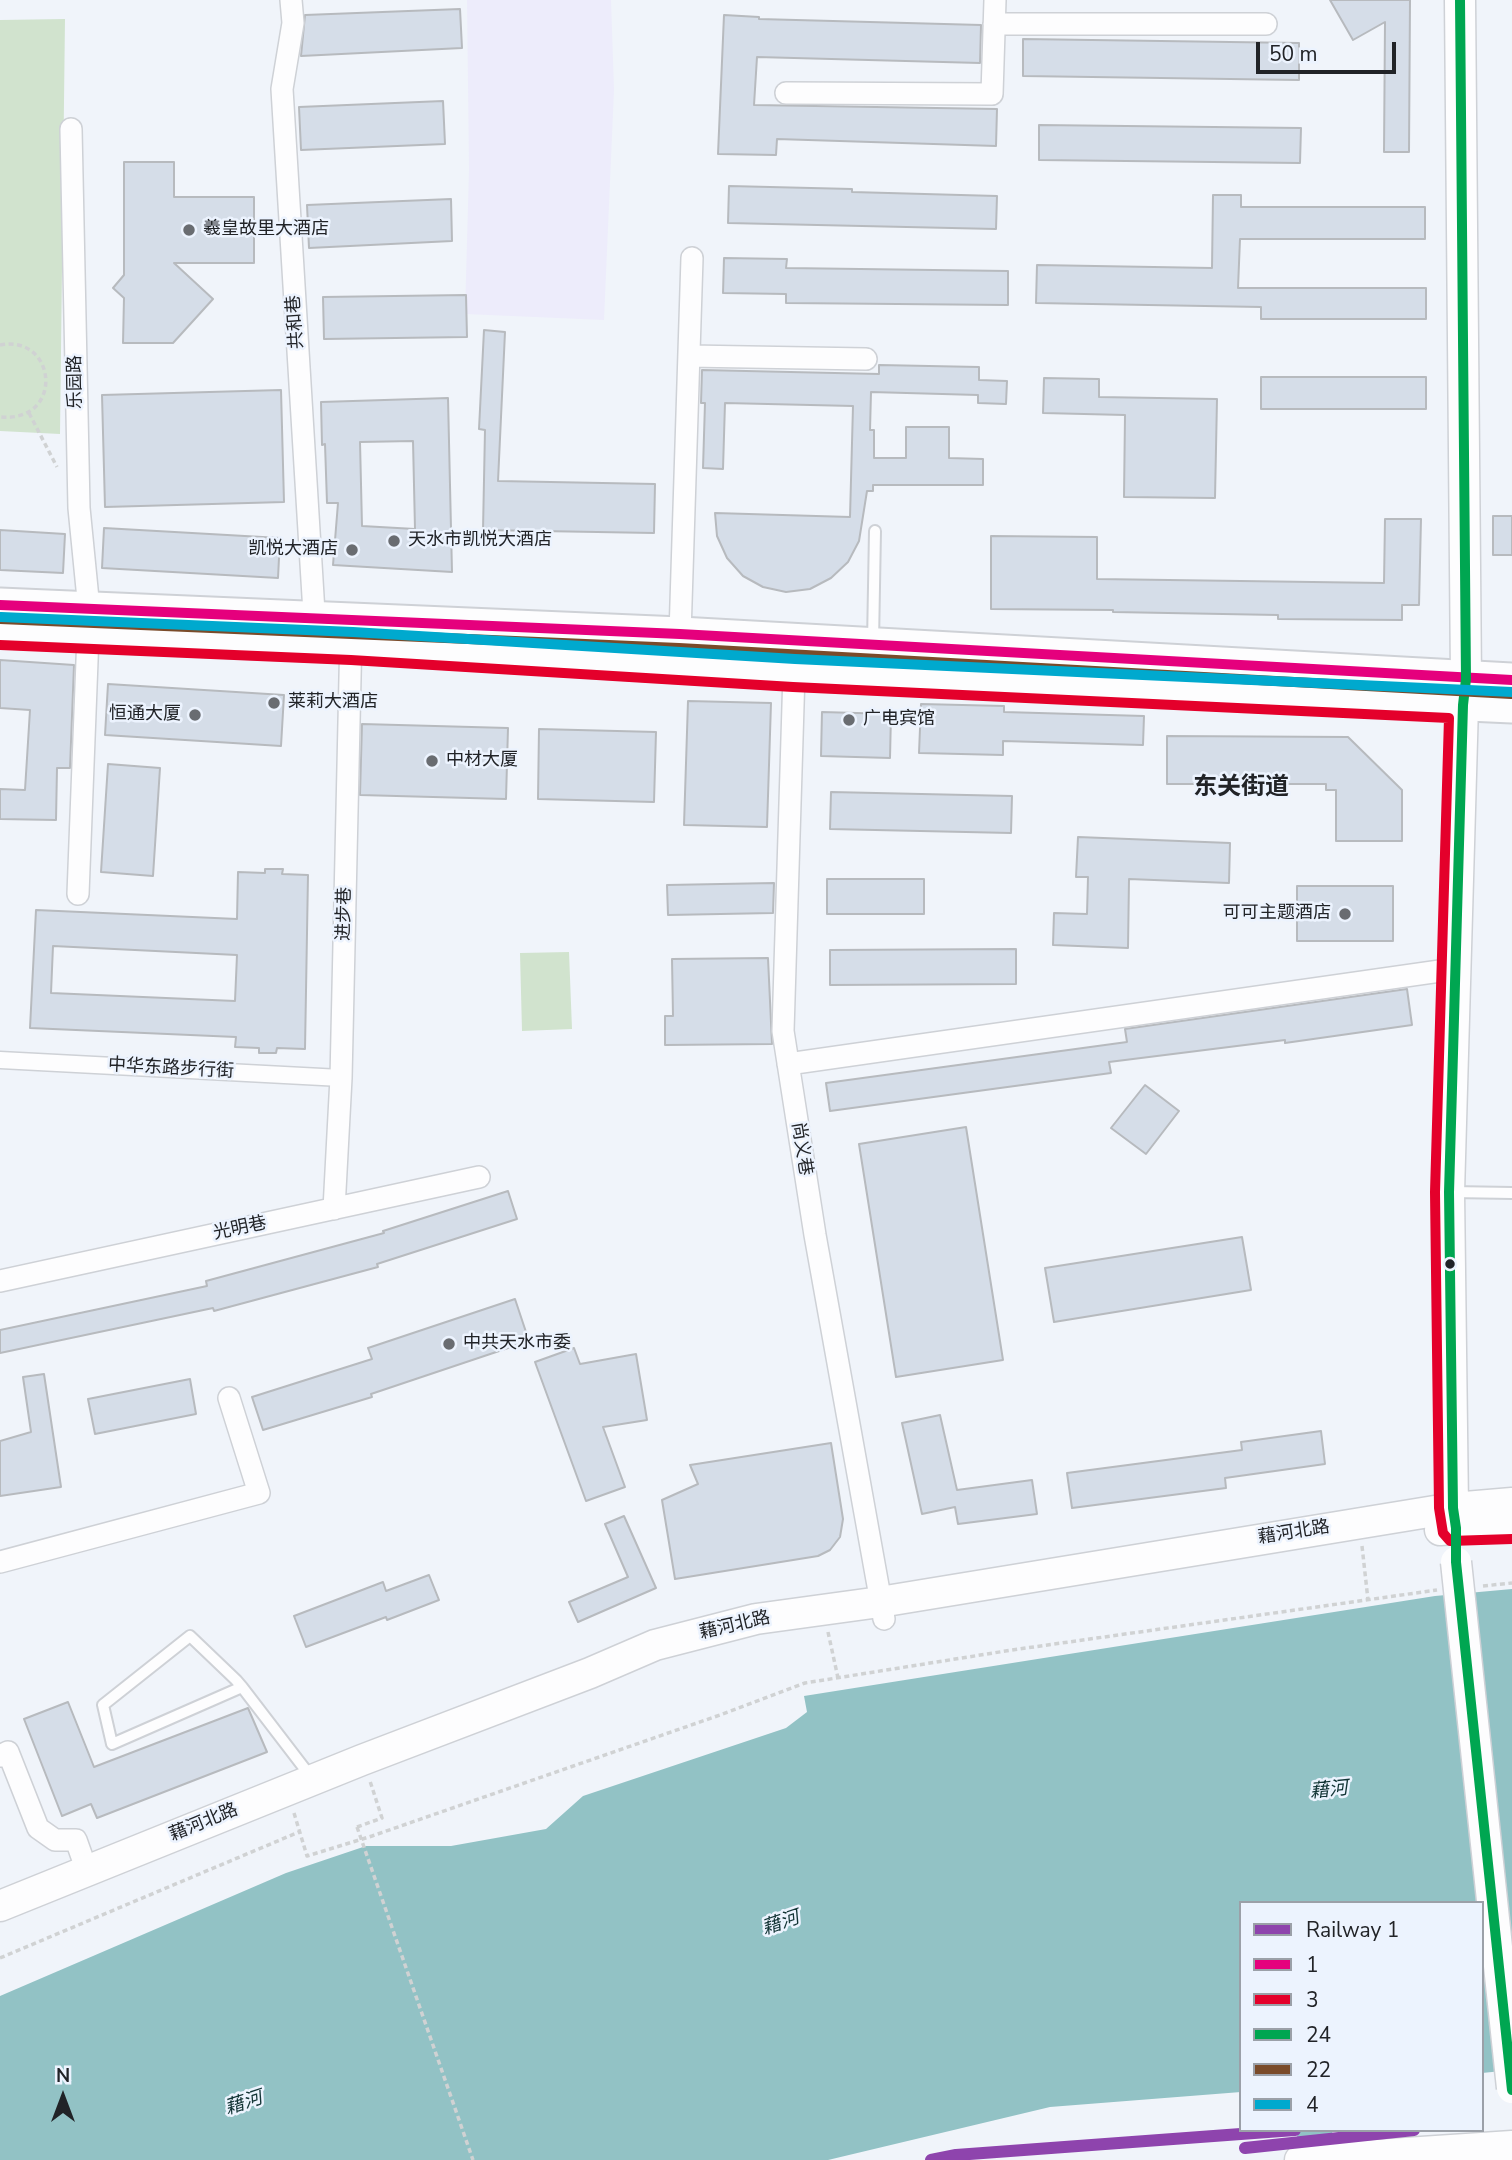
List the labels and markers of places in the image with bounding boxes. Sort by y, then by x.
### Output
place label: 羲皇故里大酒店 [203,219,329,241]
marker: 羲皇故里大酒店 [181,222,197,238]
place label: 天水市凯悦大酒店 [408,530,552,552]
marker: 天水市凯悦大酒店 [386,533,402,549]
place label: 凯悦大酒店 [248,539,338,561]
marker: 凯悦大酒店 [344,542,360,558]
place label: 莱莉大酒店 [288,692,378,714]
marker: 莱莉大酒店 [266,695,282,711]
place label: 恒通大厦 [109,704,181,726]
marker: 恒通大厦 [187,707,203,723]
place label: 广电宾馆 [863,709,935,731]
marker: 广电宾馆 [841,712,857,728]
place label: 中材大厦 [446,750,518,772]
marker: 中材大厦 [424,753,440,769]
place label: 可可主题酒店 [1223,903,1331,925]
marker: 可可主题酒店 [1337,906,1353,922]
unlabelled marker [1443,1257,1457,1271]
place label: 中共天水市委 [463,1333,571,1355]
marker: 中共天水市委 [441,1336,457,1352]

